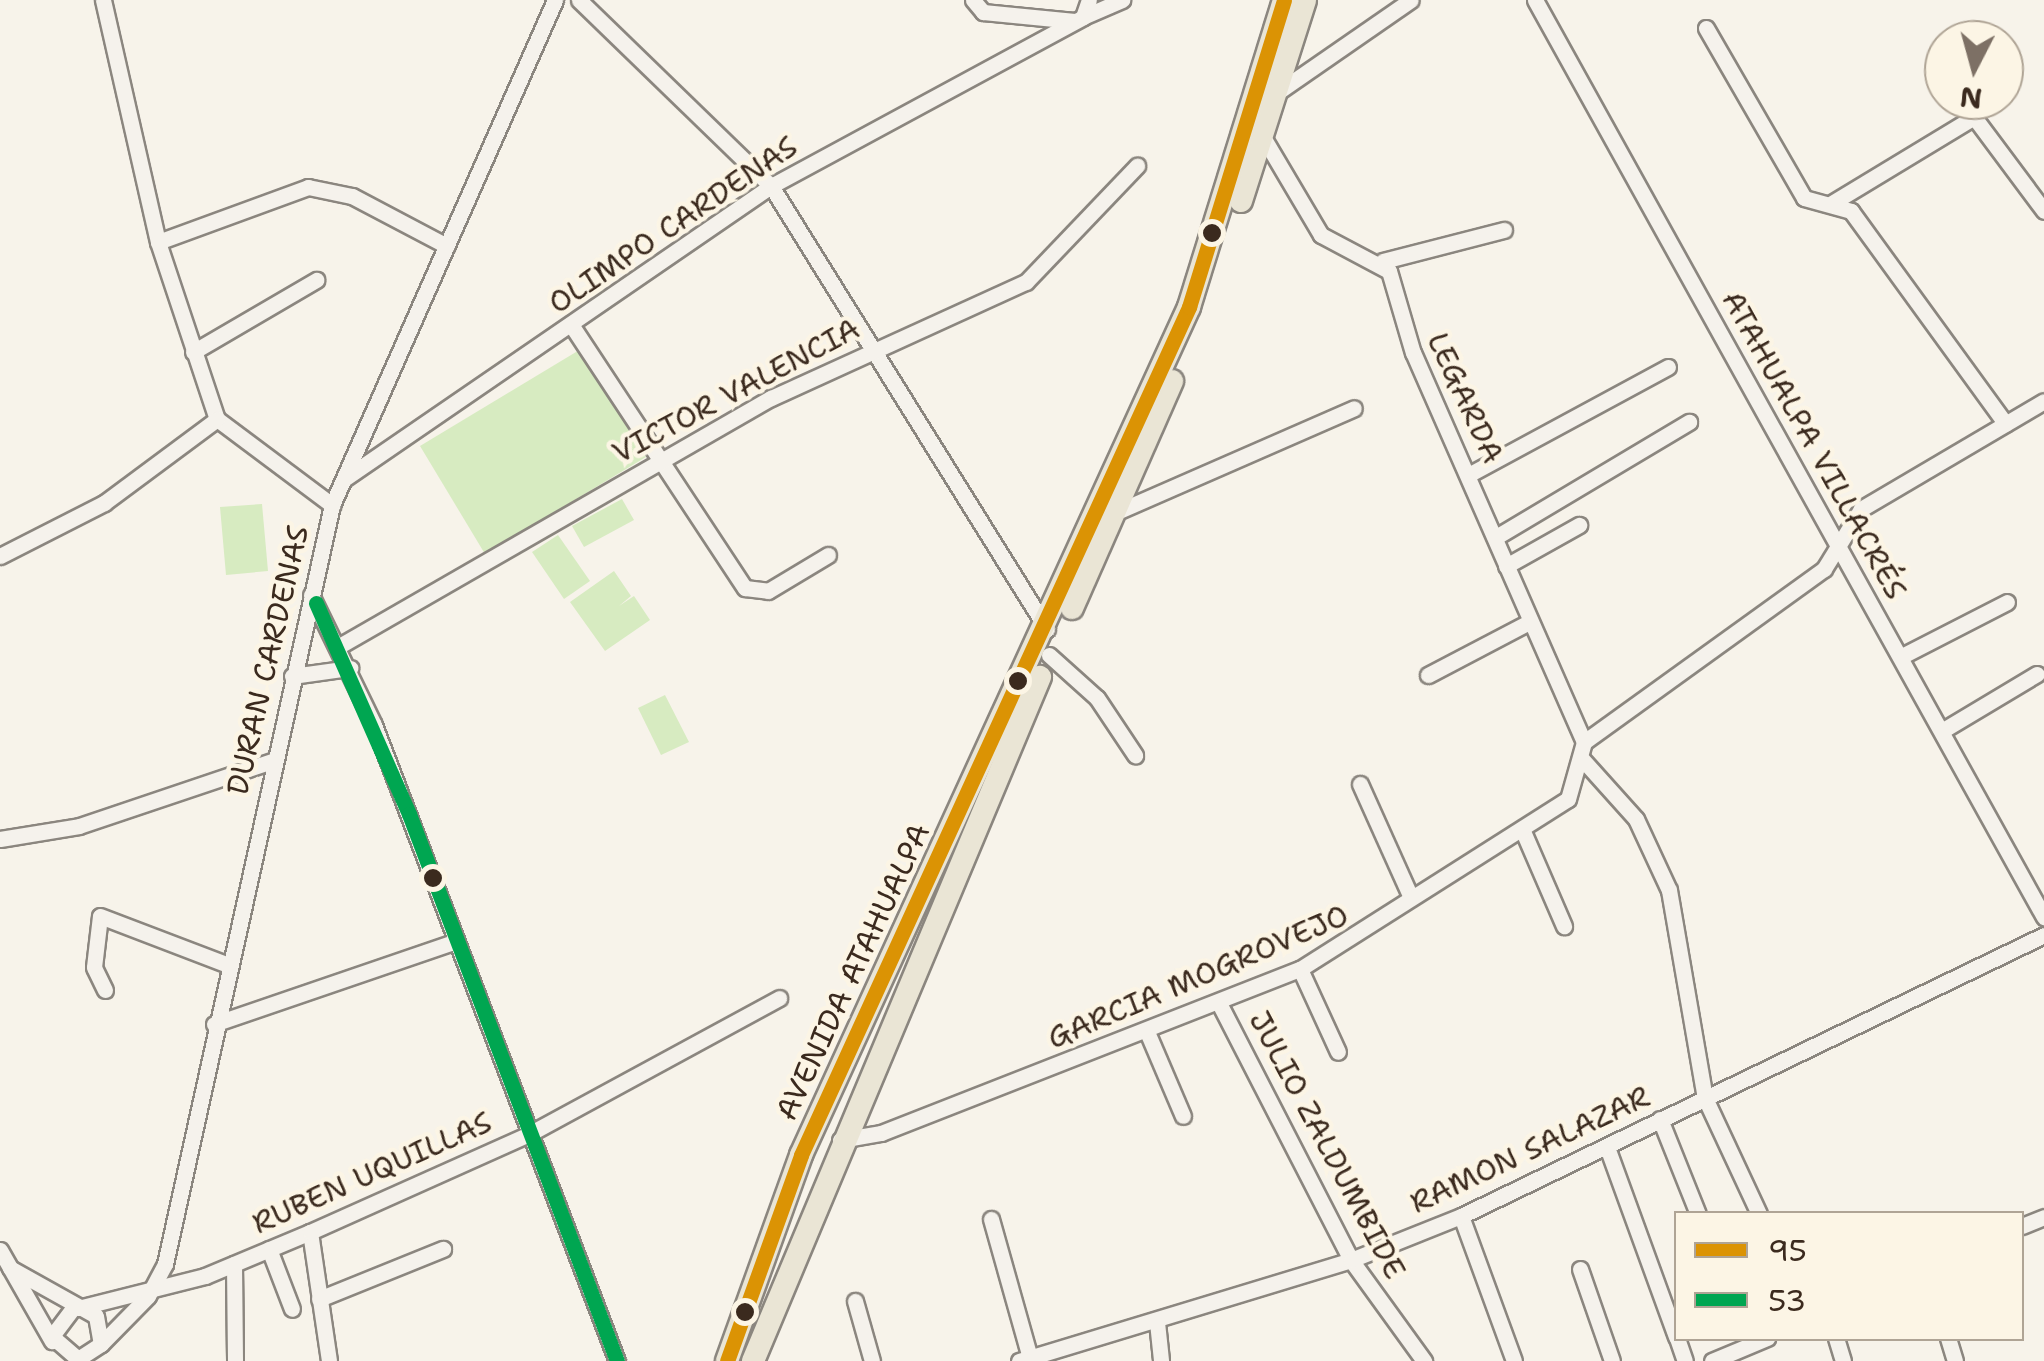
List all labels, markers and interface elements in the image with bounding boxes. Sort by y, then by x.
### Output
north arrow [1924,20,2024,120]
text: N [1958,78,1984,118]
street label: OLIMPO CARDENAS [542,128,804,322]
unlabelled marker [1202,223,1222,243]
street label: ATAHUALPA VILLACRÉS [1714,284,1914,606]
street label: VICTOR VALENCIA [606,311,866,471]
street label: LEGARDA [1419,327,1511,469]
street label: DURAN CARDENAS [219,522,317,798]
unlabelled marker [1008,671,1028,691]
street label: AVENIDA ATAHUALPA [768,818,938,1126]
unlabelled marker [423,868,443,888]
street label: GARCIA MOGROVEJO [1042,897,1354,1057]
street label: JULIO ZALDUMBIDE [1241,1005,1413,1285]
street label: RAMON SALAZAR [1405,1079,1655,1221]
street label: RUBEN UQUILLAS [247,1104,497,1242]
legend [1674,1211,2024,1341]
text: 95 [1768,1230,1807,1271]
text: 53 [1768,1280,1806,1321]
unlabelled marker [735,1302,755,1322]

